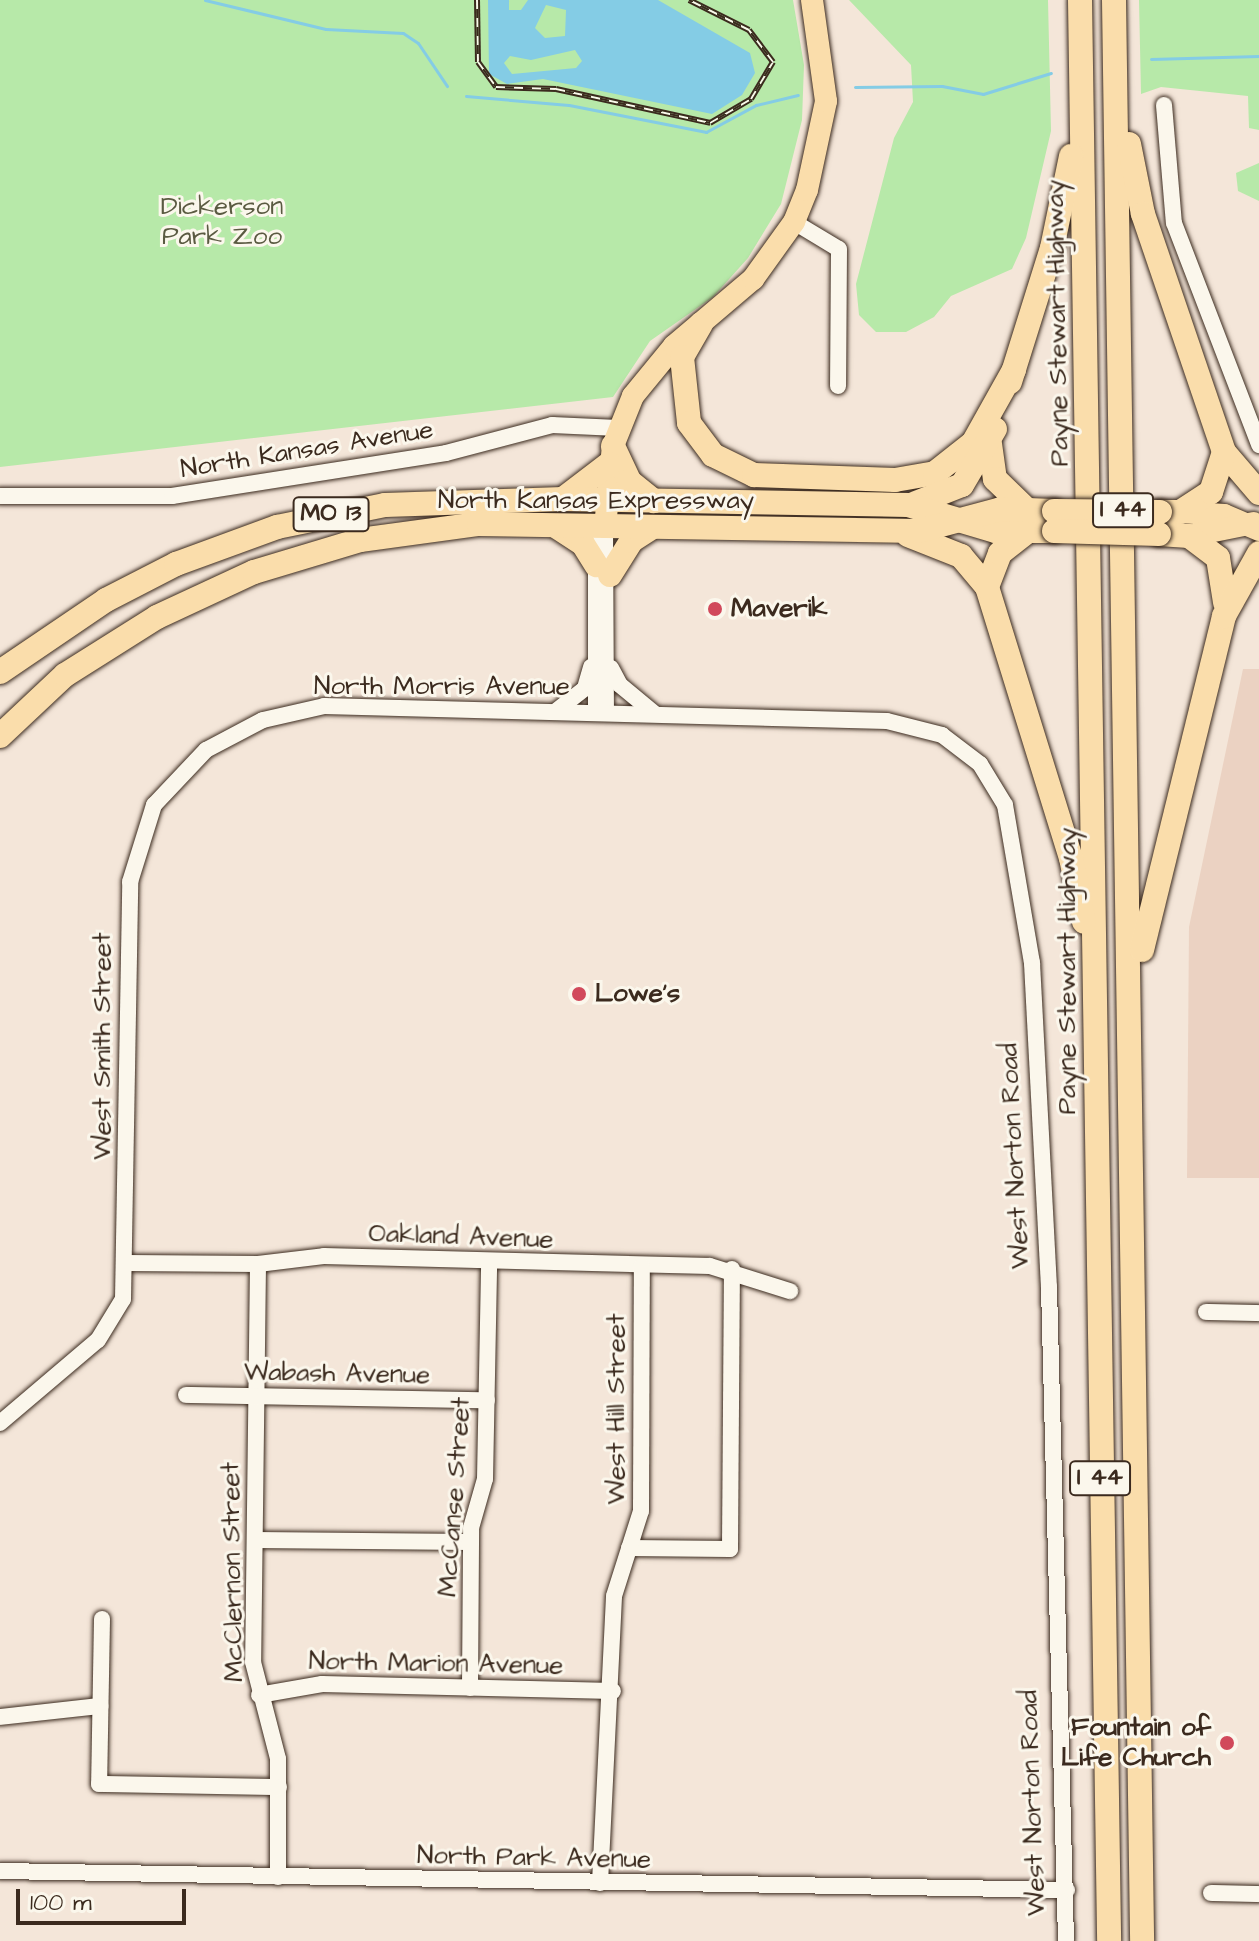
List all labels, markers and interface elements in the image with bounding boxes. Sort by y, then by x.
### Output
street label: Payne Stewart Highway [1040,179,1076,467]
park label: Dickerson Park Zoo [161,191,283,252]
street label: North Kansas Avenue [179,415,435,485]
street label: North Kansas Expressway [438,485,754,517]
road number: I 44 [1091,490,1155,530]
road number: MO 13 [291,494,371,534]
place label: Maverik [731,593,828,625]
marker: Maverik [706,600,724,618]
street label: North Morris Avenue [314,671,570,703]
street label: Payne Stewart Highway [1052,828,1084,1114]
street label: West Smith Street [87,932,119,1160]
place label: Lowe's [595,978,680,1010]
marker: Lowe's [570,985,588,1003]
street label: West Norton Road [994,1042,1036,1270]
street label: Oakland Avenue [368,1218,554,1256]
street label: West Hill Street [601,1314,633,1504]
street label: Wabash Avenue [244,1357,430,1391]
street label: McCanse Street [432,1396,478,1598]
road number: I 44 [1068,1458,1132,1498]
street label: McClernon Street [215,1462,251,1682]
street label: North Marion Avenue [308,1646,564,1682]
street label: West Norton Road [1013,1690,1053,1916]
place label: Fountain of Life Church [1061,1712,1211,1774]
marker: Fountain of Life Church [1218,1734,1236,1752]
street label: North Park Avenue [417,1840,651,1876]
scale bar [20,1873,190,1923]
text: 100 m [30,1886,92,1920]

